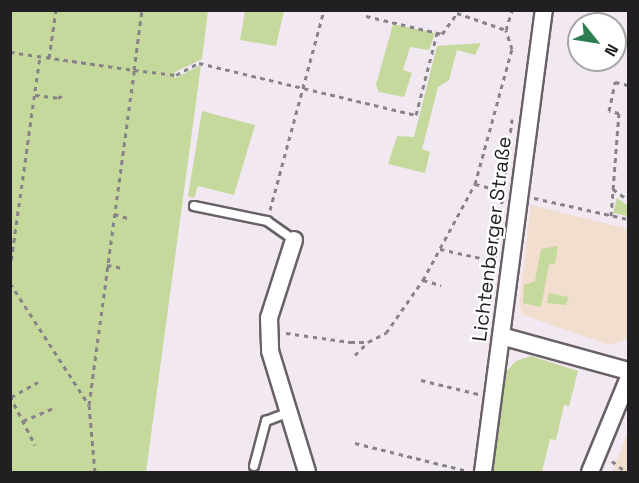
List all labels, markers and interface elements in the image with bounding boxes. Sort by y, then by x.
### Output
north arrow [567,12,627,72]
text: N [600,40,623,60]
street label: Lichtenberger Straße [468,135,516,343]

